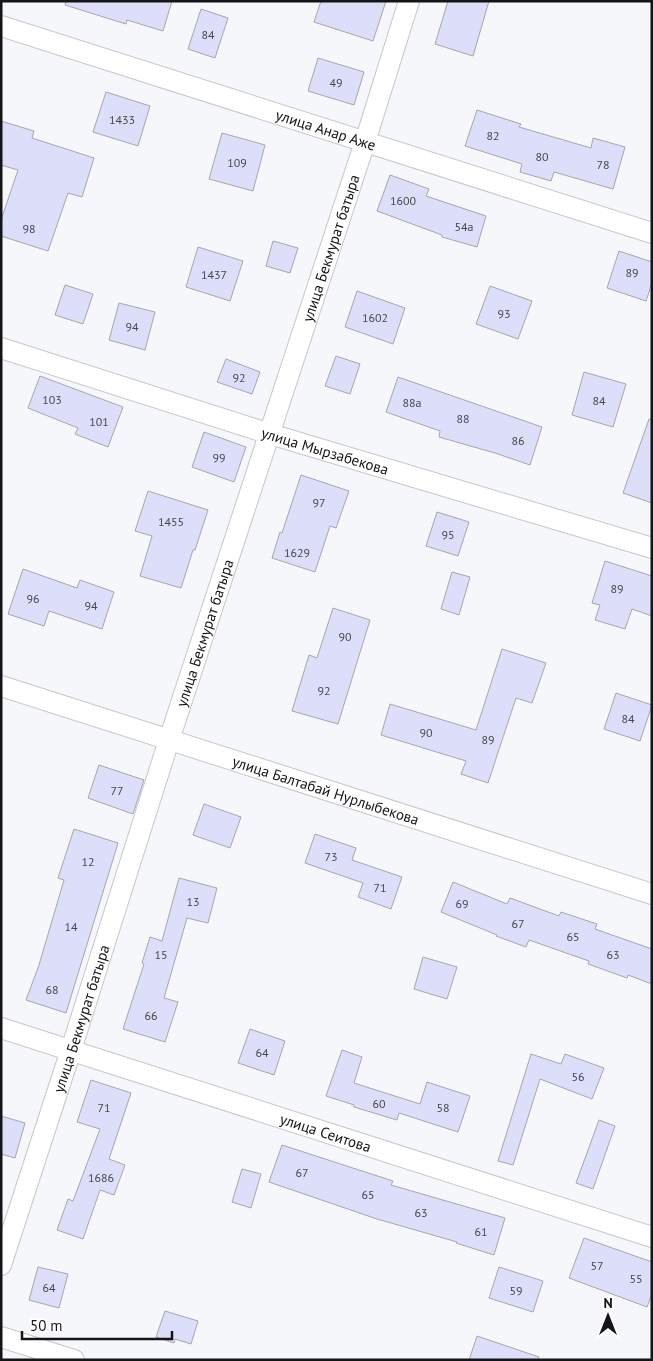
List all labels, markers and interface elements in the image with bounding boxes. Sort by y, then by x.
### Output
house number: 84 [201,27,215,42]
house number: 49 [329,75,343,90]
street label: улица Анар Аже [274,105,378,154]
house number: 1433 [109,112,135,127]
house number: 82 [486,128,500,143]
house number: 80 [535,149,549,164]
house number: 109 [227,155,247,170]
house number: 78 [596,157,610,172]
street label: улица Бекмурат батыра [297,172,363,324]
house number: 1600 [390,193,417,208]
house number: 54а [454,219,474,234]
house number: 98 [22,221,36,236]
house number: 89 [625,265,639,280]
house number: 1437 [201,267,227,282]
house number: 93 [497,306,511,321]
house number: 1602 [362,310,388,325]
house number: 94 [125,319,139,334]
house number: 92 [232,370,246,385]
house number: 103 [42,392,62,407]
house number: 84 [592,393,606,408]
house number: 88а [402,395,422,410]
house number: 88 [456,411,470,426]
house number: 101 [89,414,109,429]
street label: улица Мырзабекова [259,422,391,478]
house number: 86 [511,433,525,448]
house number: 99 [212,450,226,465]
house number: 97 [312,495,326,510]
house number: 1455 [158,514,184,529]
house number: 95 [441,527,455,542]
house number: 1629 [284,545,310,560]
street label: улица Бекмурат батыра [171,557,237,709]
house number: 89 [610,581,624,596]
house number: 96 [26,591,40,606]
house number: 94 [84,598,98,613]
house number: 90 [338,629,352,644]
house number: 92 [317,683,331,698]
house number: 84 [621,711,635,726]
house number: 90 [419,725,433,740]
house number: 89 [481,732,495,747]
street label: улица Балтабай Нурлыбекова [230,751,422,828]
house number: 77 [110,783,124,798]
house number: 73 [324,849,338,864]
house number: 12 [81,854,95,869]
house number: 71 [373,880,387,895]
house number: 13 [186,894,200,909]
house number: 69 [455,896,469,911]
house number: 67 [511,916,525,931]
house number: 14 [64,919,78,934]
house number: 65 [566,929,580,944]
street label: улица Бекмурат батыра [48,942,113,1095]
house number: 15 [154,947,168,962]
house number: 63 [606,947,620,962]
house number: 68 [45,982,59,997]
house number: 66 [144,1008,158,1023]
house number: 64 [255,1045,269,1060]
house number: 56 [571,1069,585,1084]
house number: 60 [372,1096,386,1111]
house number: 71 [97,1100,111,1115]
house number: 58 [436,1100,450,1115]
street label: улица Сеитова [278,1109,374,1156]
house number: 67 [295,1165,309,1180]
house number: 1686 [88,1170,114,1185]
house number: 65 [361,1187,375,1202]
house number: 63 [414,1205,428,1220]
house number: 61 [474,1224,488,1239]
house number: 57 [590,1258,604,1273]
house number: 55 [629,1271,643,1286]
house number: 64 [42,1280,56,1295]
house number: 59 [509,1283,523,1298]
north arrow [583,1291,633,1341]
text: N [603,1294,613,1312]
scale bar [22,1308,172,1340]
text: 50 m [30,1316,63,1335]

